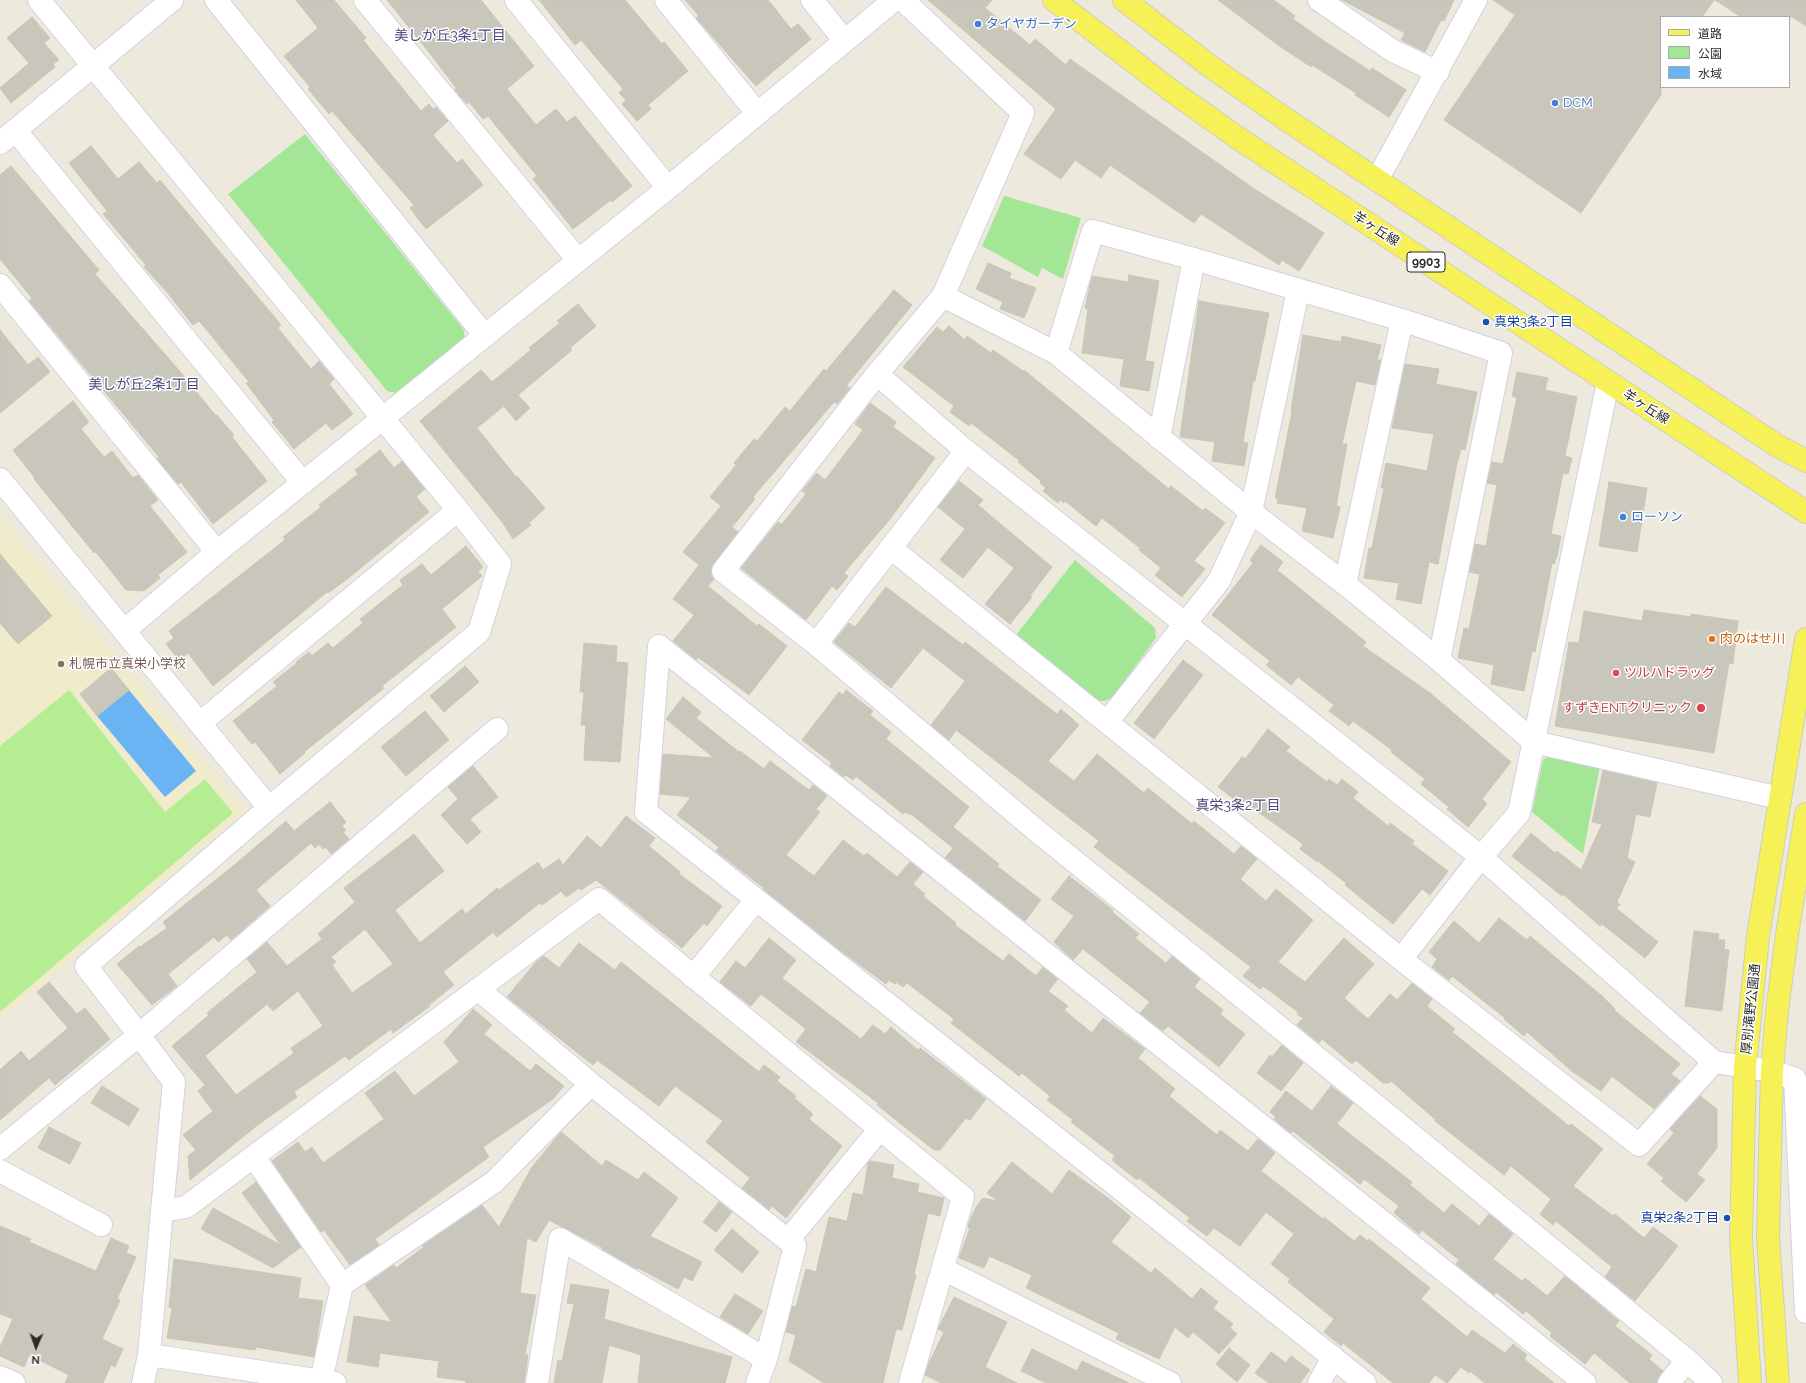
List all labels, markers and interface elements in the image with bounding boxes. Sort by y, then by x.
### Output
place label: タイヤガーデン [986,16,1077,32]
legend [1660,16,1790,88]
marker: タイヤガーデン [973,19,983,29]
text: 道路 [1698,27,1722,41]
district label: 美しが丘3条1丁目 [394,28,506,44]
text: 公園 [1698,47,1722,61]
text: 水域 [1698,67,1722,81]
place label: DCM [1563,95,1593,111]
marker: DCM [1550,98,1560,108]
street label: 羊ヶ丘線 [1350,208,1402,250]
road number: 9903 [1407,252,1445,272]
place label: 真栄3条2丁目 [1494,314,1573,330]
marker: 真栄3条2丁目 [1481,317,1491,327]
district label: 美しが丘2条1丁目 [88,377,200,393]
street label: 羊ヶ丘線 [1620,386,1672,428]
place label: ローソン [1631,509,1683,525]
marker: ローソン [1618,512,1628,522]
place label: 肉のはせ川 [1720,631,1785,647]
marker: 肉のはせ川 [1707,634,1717,644]
place label: 札幌市立真栄小学校 [69,656,186,672]
marker: 札幌市立真栄小学校 [56,659,66,669]
place label: ツルハドラッグ [1624,665,1715,681]
marker: ツルハドラッグ [1611,668,1621,678]
place label: すずきENTクリニック [1562,700,1692,716]
marker: すずきENTクリニック [1695,702,1707,714]
district label: 真栄3条2丁目 [1196,798,1280,814]
street label: 厚別滝野公園通 [1738,963,1764,1055]
place label: 真栄2条2丁目 [1640,1210,1719,1226]
marker: 真栄2条2丁目 [1722,1213,1732,1223]
north arrow [16,1327,56,1367]
text: N [31,1353,40,1366]

